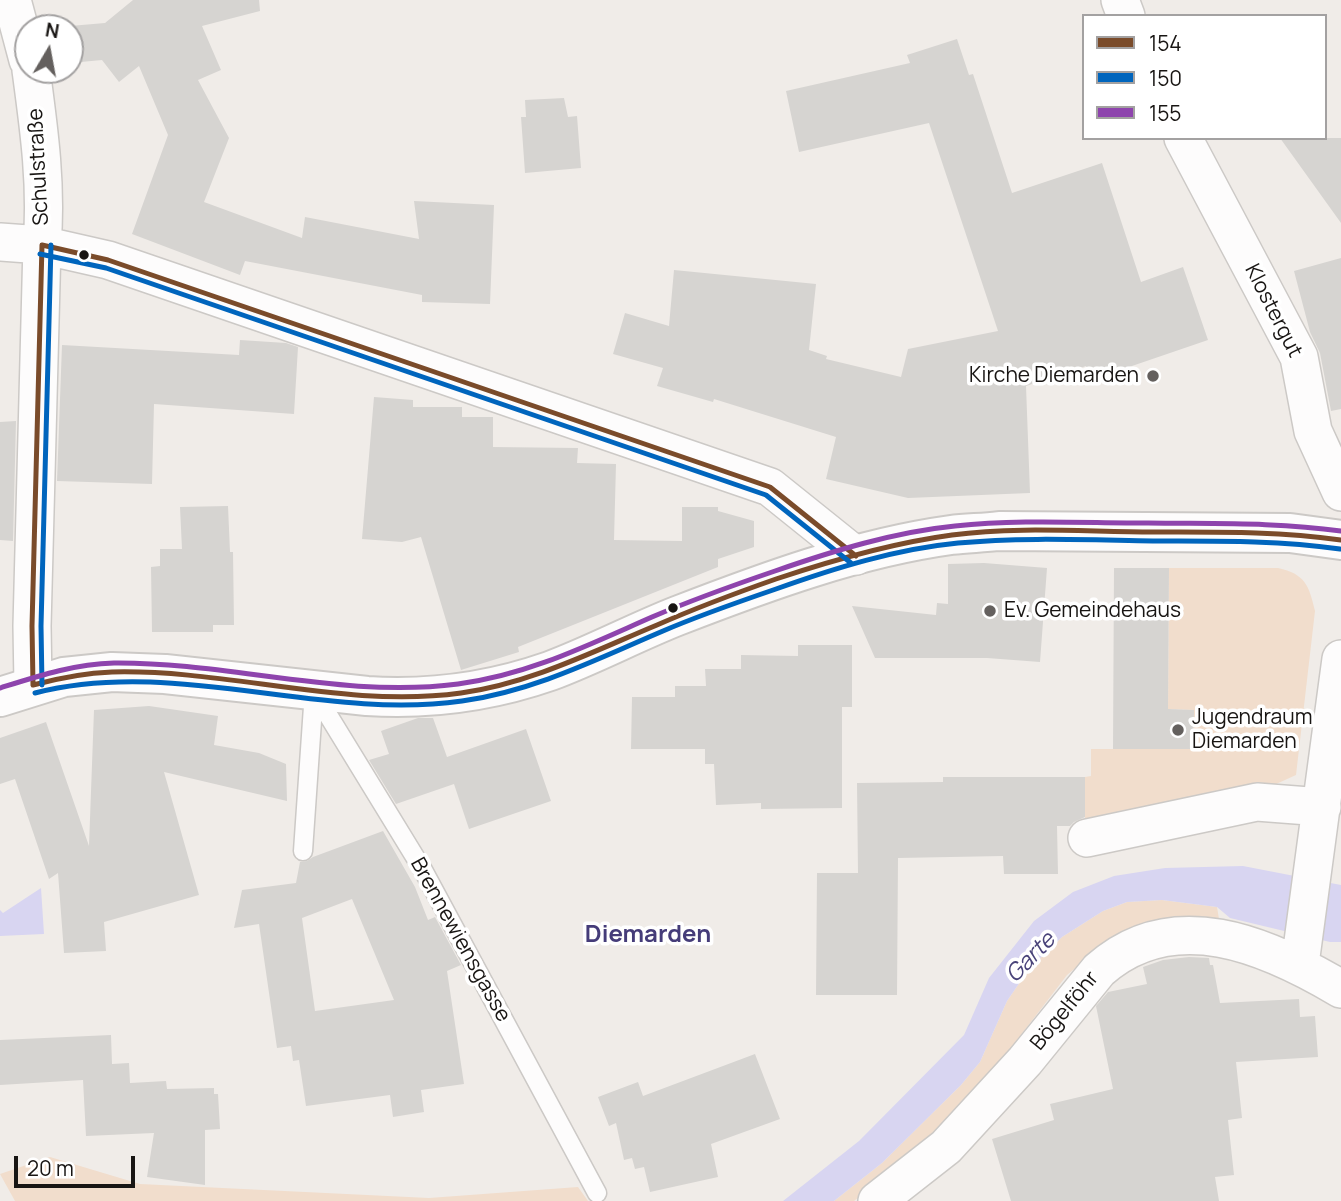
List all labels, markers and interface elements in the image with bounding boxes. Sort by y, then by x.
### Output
north arrow [14,14,84,84]
legend [1082,14,1327,140]
text: N [43,16,61,44]
text: 154 [1149,29,1182,57]
text: 150 [1149,64,1182,92]
text: 155 [1149,99,1181,127]
street label: Schulstraße [23,108,55,226]
unlabelled marker [77,248,91,262]
street label: Klostergut [1239,260,1307,362]
place label: Kirche Diemarden [969,363,1139,389]
marker: Kirche Diemarden [1145,368,1161,384]
place label: Ev. Gemeindehaus [1004,598,1181,624]
unlabelled marker [666,601,680,615]
marker: Ev. Gemeindehaus [982,603,998,619]
place label: Jugendraum Diemarden [1192,705,1313,755]
marker: Jugendraum Diemarden [1170,722,1186,738]
street label: Brennewiensgasse [404,854,516,1026]
district label: Diemarden [585,921,711,949]
water label: Garte [1000,927,1062,989]
street label: Bögelföhr [1026,966,1104,1056]
scale bar [18,1142,138,1186]
text: 20 m [27,1154,74,1182]

